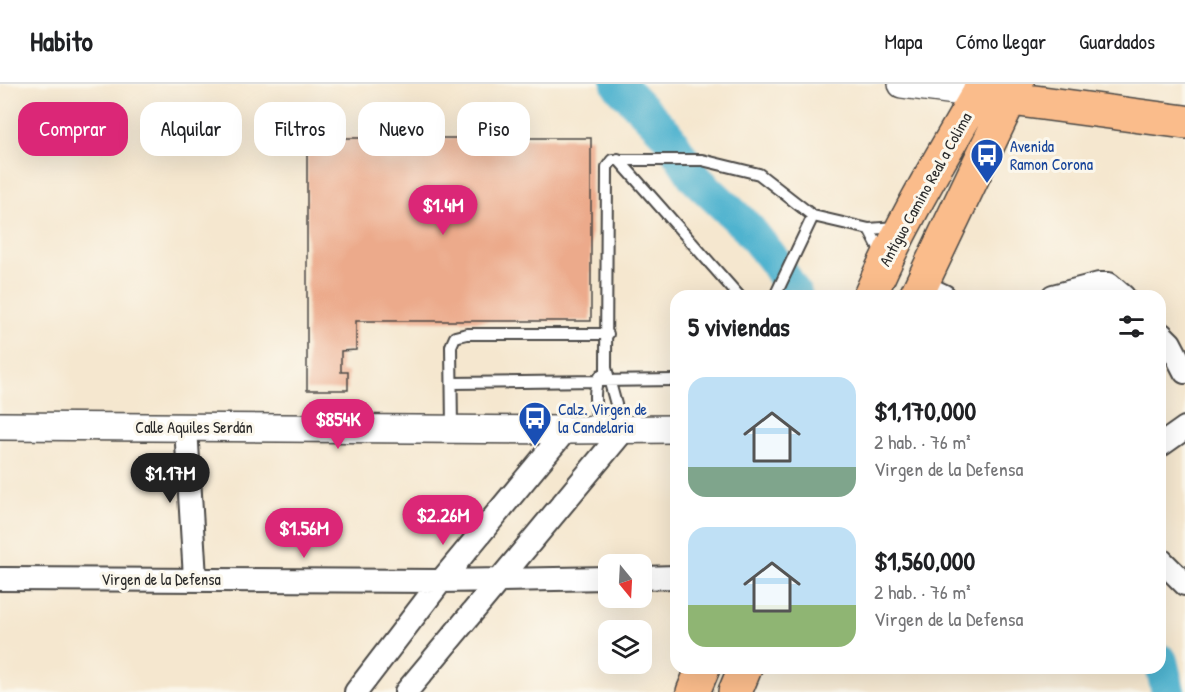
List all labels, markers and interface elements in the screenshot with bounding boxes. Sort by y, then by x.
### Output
text: Habito [30,22,93,60]
text: Mapa [884,27,922,56]
text: Cómo llegar [955,27,1046,56]
text: Guardados [1079,27,1155,56]
chip: Comprar [18,102,128,156]
chip: Alquilar [140,102,242,156]
chip: Filtros [254,102,346,156]
chip: Nuevo [358,102,445,156]
chip: Piso [457,102,530,156]
street label: Antiguo Camino Real a Colima [874,108,976,270]
place label: Avenida Ramon Corona [1010,135,1093,175]
bus stop icon: Avenida Ramon Corona [969,137,1005,184]
pin: $1.4M [401,185,485,236]
text: $1.4M [422,191,464,218]
text: 5 viviendas [688,309,790,344]
icon: filters [1115,310,1148,343]
text: $1,170,000 [874,393,976,428]
place label: Calz. Virgen de la Candelaria [558,398,648,438]
pin: $854K [296,399,380,450]
bus stop icon: Calz. Virgen de la Candelaria [517,400,553,447]
icon: home [736,401,808,473]
text: $854K [315,405,361,432]
street label: Calle Aquiles Serdán [135,416,253,438]
text: 2 hab. · 76 m² [874,428,971,455]
pin: $1.17M [121,453,219,504]
text: Virgen de la Defensa [874,455,1023,482]
text: $1.17M [145,459,195,486]
pin: $2.26M [394,495,492,546]
text: $2.26M [416,501,470,528]
pin: $1.56M [255,508,353,559]
text: $1.56M [279,514,329,541]
text: $1,560,000 [874,543,975,578]
icon: home [736,551,808,623]
north arrow [598,554,652,608]
map controls [598,554,652,674]
street label: Virgen de la Defensa [101,568,221,590]
text: 2 hab. · 76 m² [874,578,971,605]
text: Virgen de la Defensa [874,605,1023,632]
button: layers [598,620,652,674]

